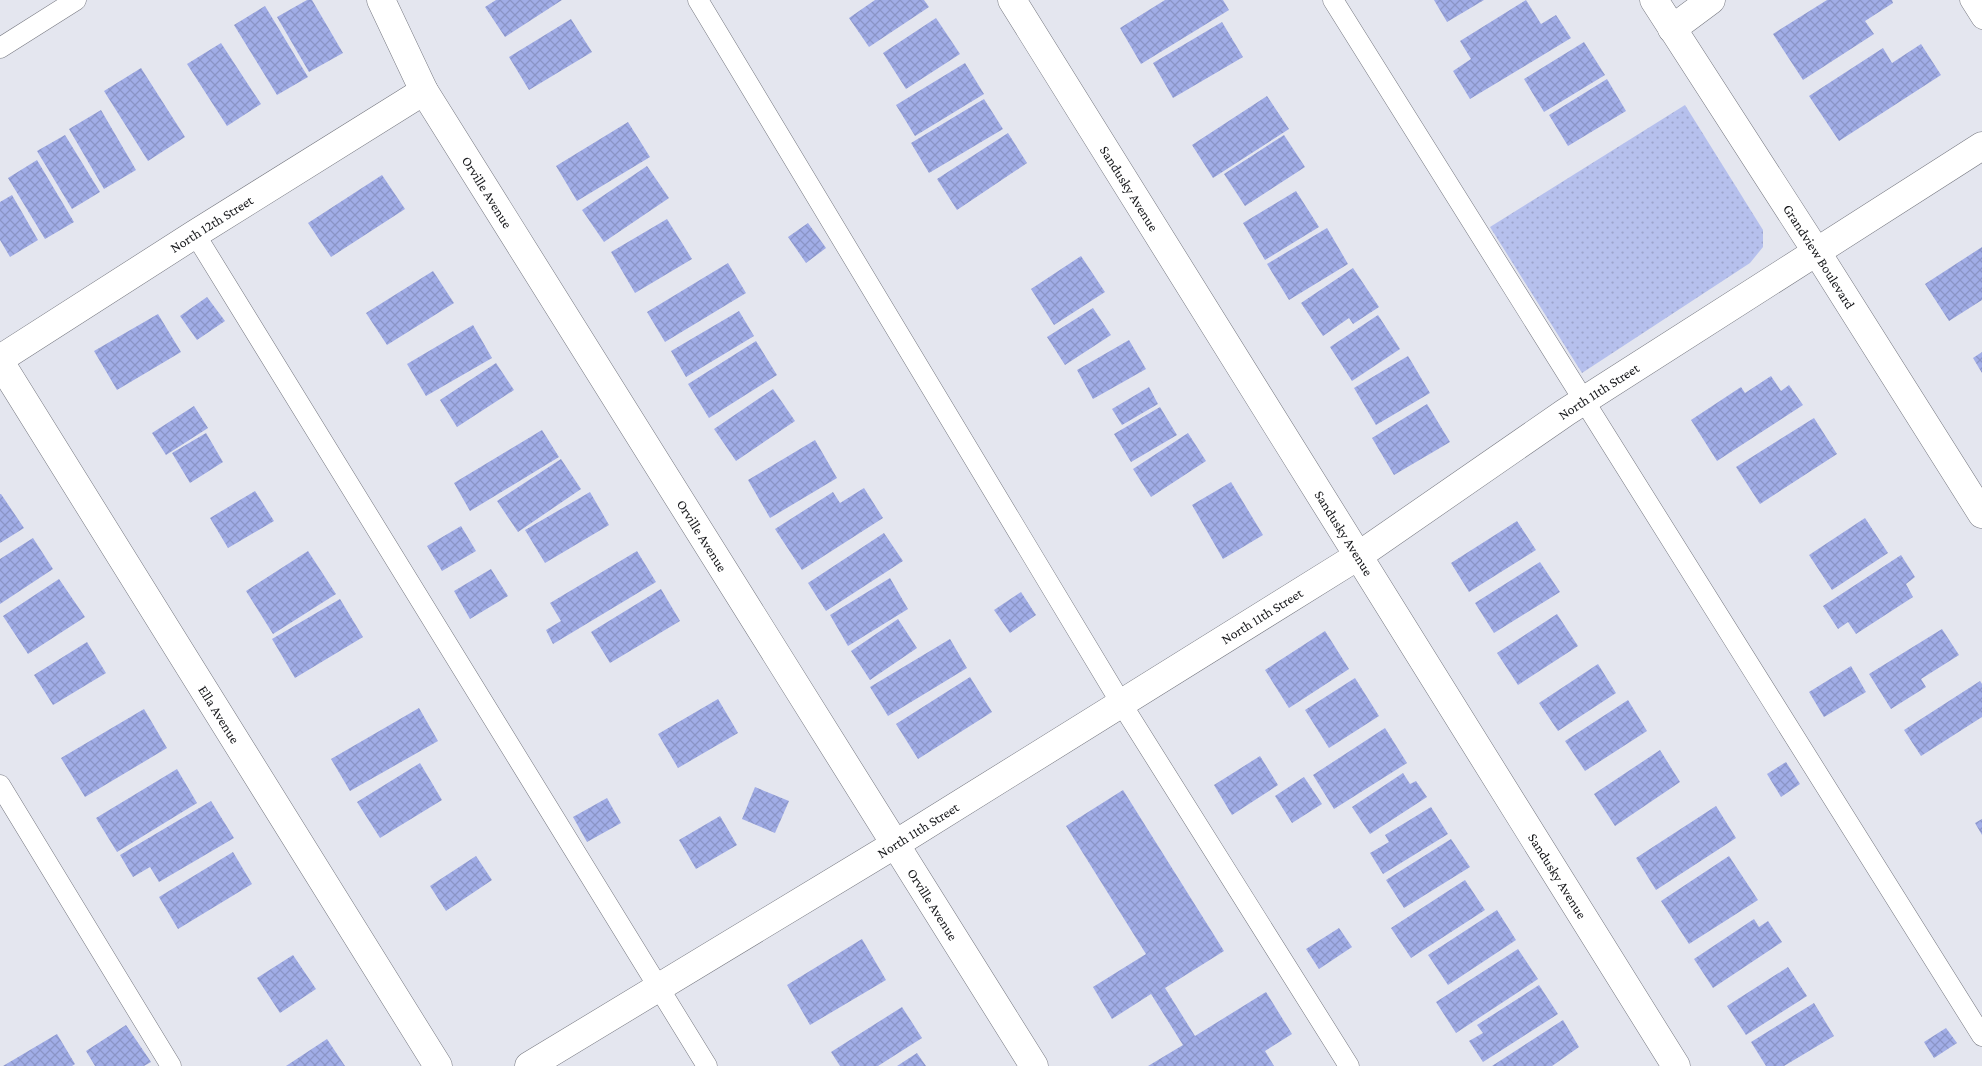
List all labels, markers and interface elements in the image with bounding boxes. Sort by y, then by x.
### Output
street label: Sandusky Avenue [1097,143,1162,234]
street label: Orville Avenue [459,153,516,231]
street label: North 12th Street [167,192,256,256]
street label: Grandview Boulevard [1780,201,1859,312]
street label: North 11th Street [1555,359,1642,423]
street label: Sandusky Avenue [1311,487,1377,579]
street label: Orville Avenue [674,497,731,575]
street label: North 11th Street [1218,584,1306,647]
street label: Ella Avenue [195,682,243,746]
street label: North 11th Street [874,799,962,861]
street label: Sandusky Avenue [1525,830,1590,922]
street label: Orville Avenue [904,865,961,943]

